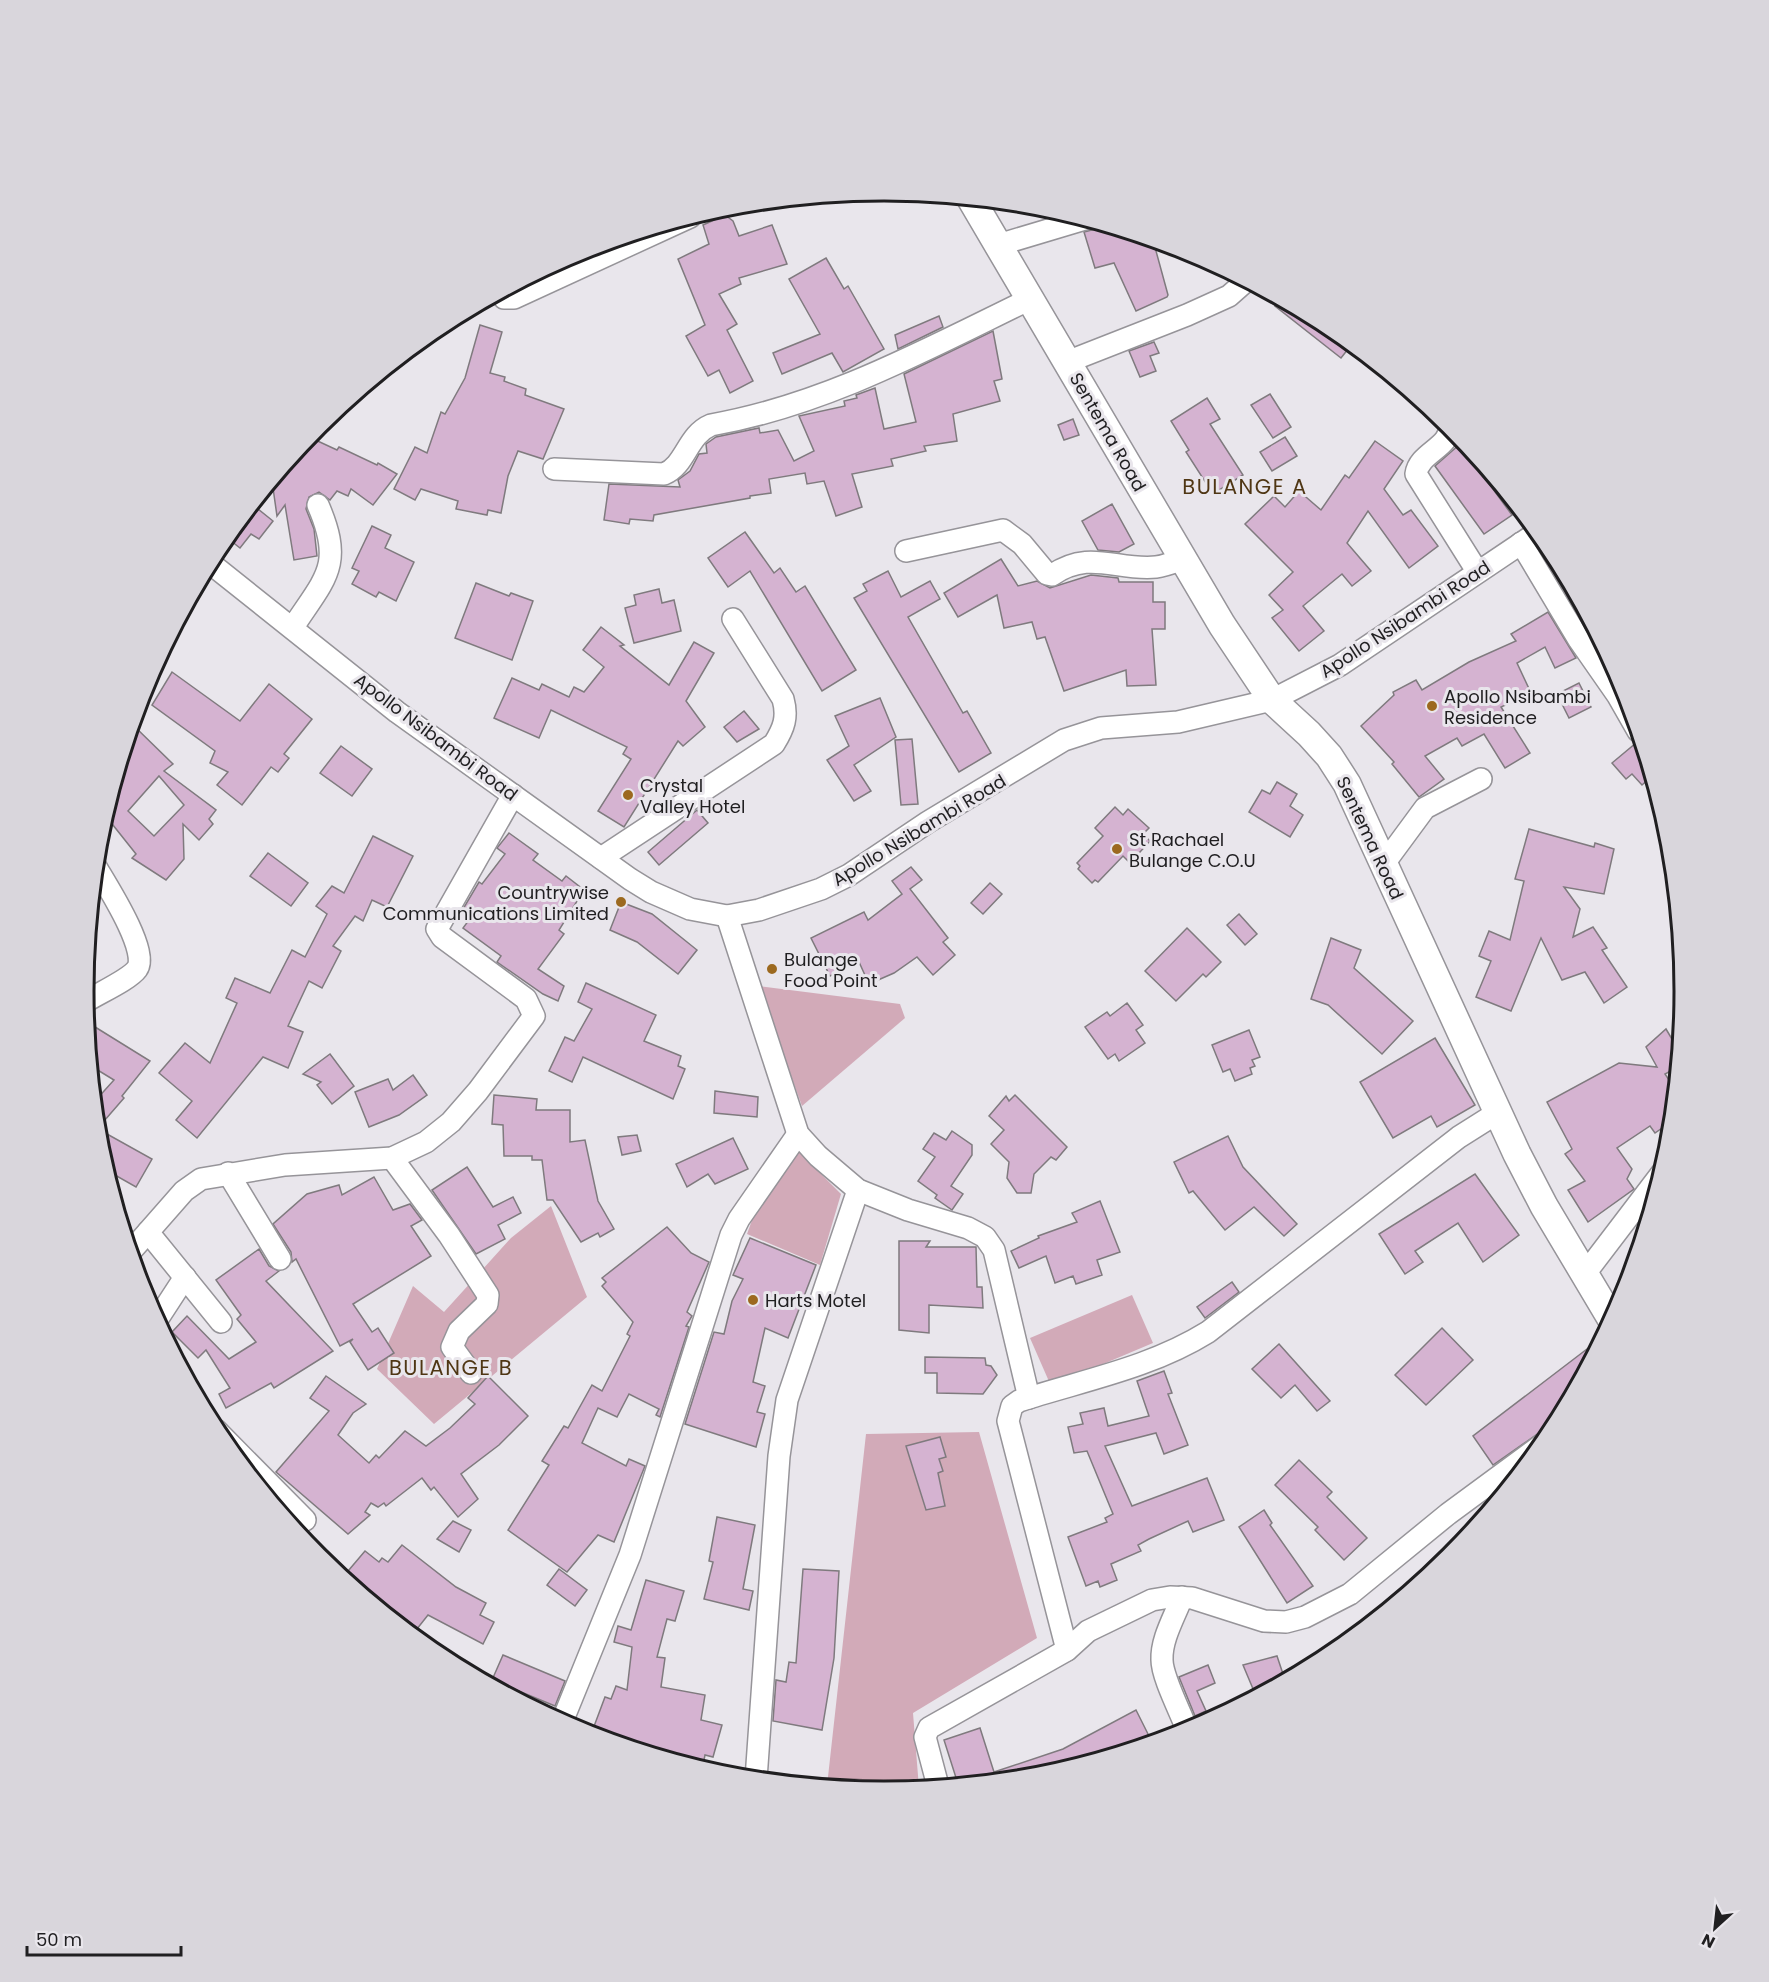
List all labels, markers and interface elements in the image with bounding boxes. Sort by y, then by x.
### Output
street label: Sentema Road [1064,368,1152,496]
district label: BULANGE A [1182,472,1308,501]
street label: Apollo Nsibambi Road [1315,554,1495,684]
street label: Apollo Nsibambi Road [349,667,523,807]
place label: Apollo Nsibambi Residence [1444,684,1591,730]
marker: Apollo Nsibambi Residence [1425,699,1439,713]
street label: Apollo Nsibambi Road [827,768,1011,892]
street label: Sentema Road [1331,772,1409,904]
place label: Crystal Valley Hotel [640,773,745,819]
marker: Crystal Valley Hotel [621,788,635,802]
place label: St Rachael Bulange C.O.U [1129,827,1256,873]
marker: St Rachael Bulange C.O.U [1110,842,1124,856]
place label: Countrywise Communications Limited [383,880,609,926]
marker: Countrywise Communications Limited [614,895,628,909]
place label: Bulange Food Point [784,947,878,993]
marker: Bulange Food Point [765,962,779,976]
place label: Harts Motel [765,1288,866,1313]
marker: Harts Motel [746,1293,760,1307]
district label: BULANGE B [389,1353,513,1382]
north arrow [1685,1898,1745,1958]
scale bar [27,1919,182,1957]
text: 50 m [36,1927,82,1952]
text: N [1698,1928,1719,1954]

